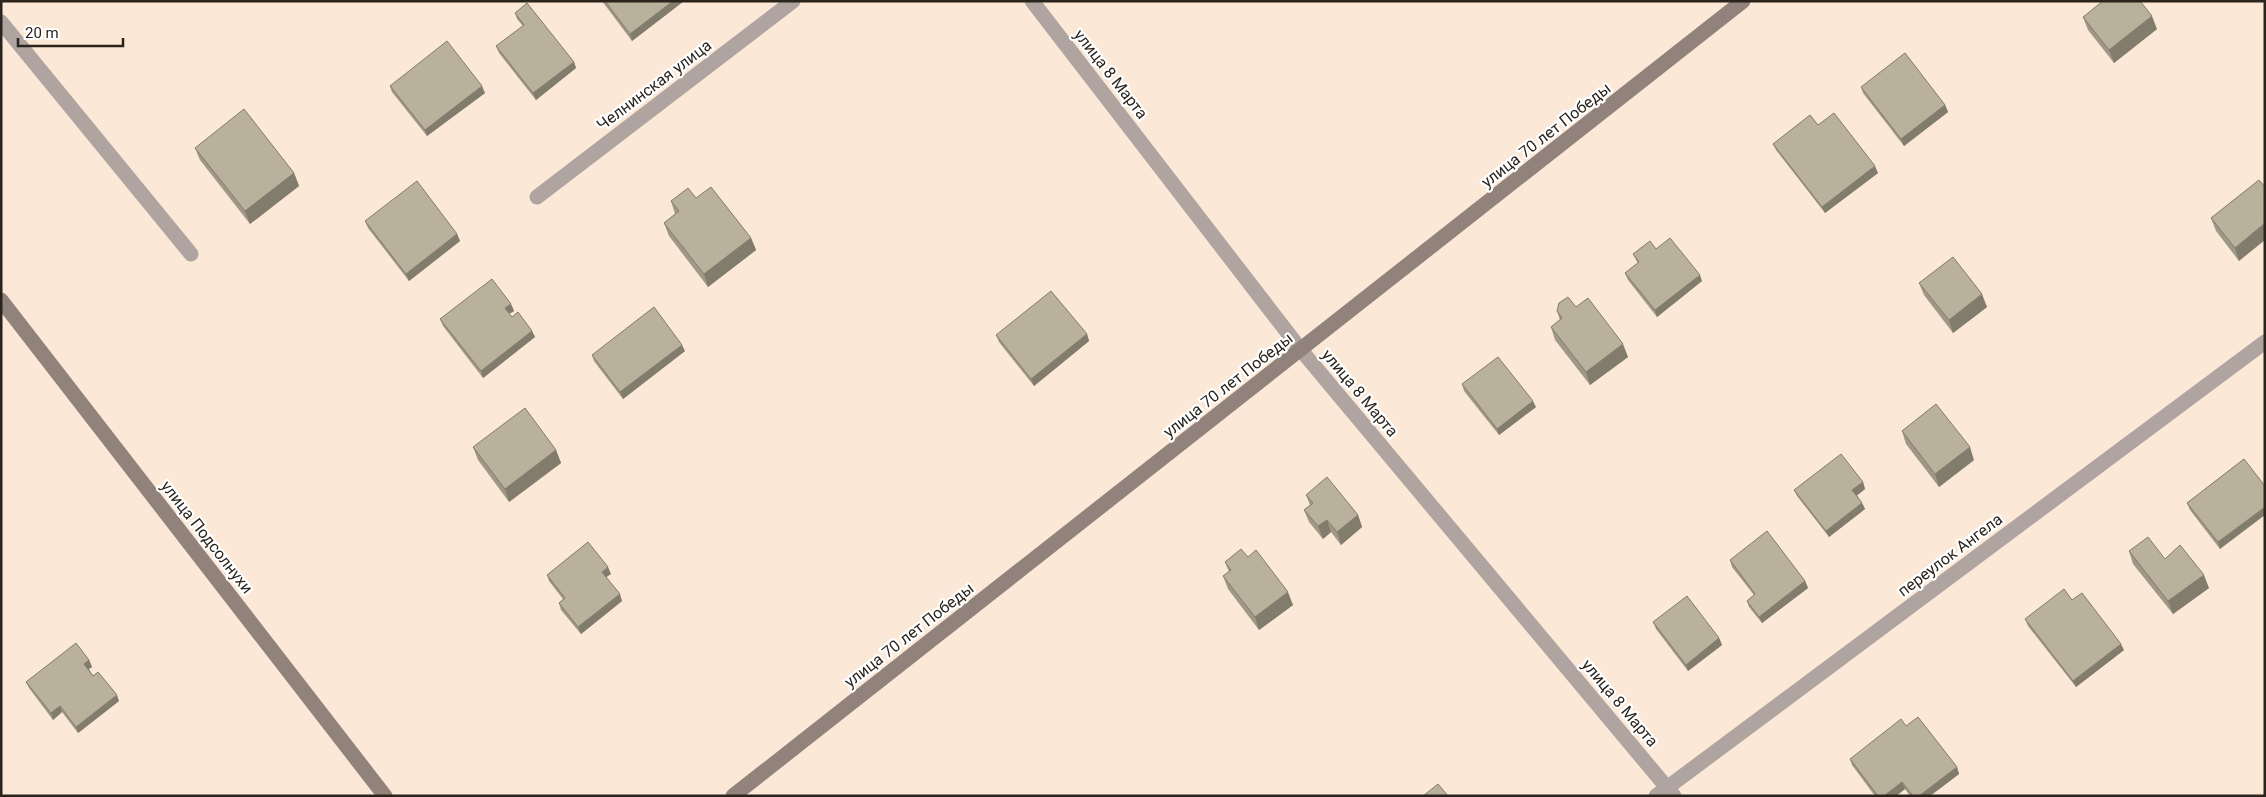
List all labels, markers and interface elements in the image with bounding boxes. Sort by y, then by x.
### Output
scale bar [18,15,122,47]
text: 20 m [25,24,59,42]
street label: улица 8 Марта [1070,26,1152,122]
street label: Челнинская улица [593,36,715,134]
street label: улица 70 лет Победы [1477,79,1615,191]
street label: улица 70 лет Победы [1159,329,1297,441]
street label: улица 8 Марта [1318,345,1402,441]
street label: улица Подсолнухи [157,477,257,597]
street label: переулок Ангела [1894,509,2006,601]
street label: улица 70 лет Победы [840,579,978,691]
street label: улица 8 Марта [1578,655,1662,751]

